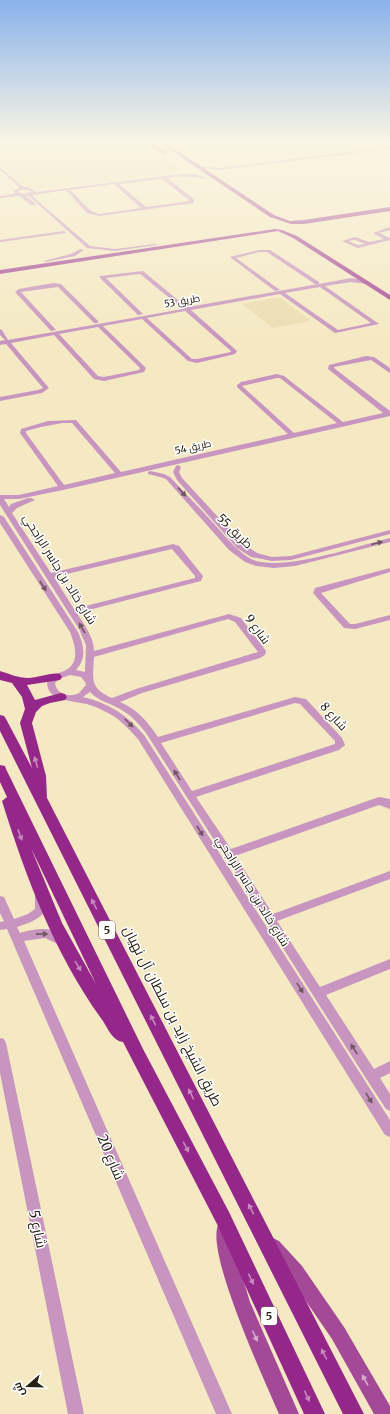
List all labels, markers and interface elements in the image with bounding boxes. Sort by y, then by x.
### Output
street label: طريق 53 [163,291,201,311]
street label: طريق 54 [173,436,213,458]
one-way arrow [177,487,186,498]
street label: طريق 55 [214,510,256,552]
street label: شارع خالد بن جاسر الراجحي [17,511,100,629]
one-way arrow [372,540,384,546]
one-way arrow [39,580,47,591]
street label: شارع 9 [241,611,274,648]
one-way arrow [79,622,86,634]
street label: شارع 8 [317,699,351,734]
one-way arrow [124,718,134,728]
one-way arrow [33,756,39,768]
one-way arrow [173,769,181,780]
one-way arrow [197,825,204,837]
one-way arrow [17,829,23,841]
street label: شارع خالد بن جاسر الراجحي [210,833,293,951]
one-way arrow [91,899,97,910]
road number: 5 [99,921,115,939]
street label: طريق الشيخ زايد بن سلطان آل نهيان [120,923,226,1109]
one-way arrow [36,931,49,937]
one-way arrow [75,960,82,972]
one-way arrow [296,982,303,994]
one-way arrow [150,1014,157,1026]
one-way arrow [350,1043,357,1054]
one-way arrow [188,1088,194,1099]
one-way arrow [365,1093,373,1103]
street label: شارع 20 [93,1132,129,1182]
one-way arrow [183,1141,189,1153]
one-way arrow [248,1203,254,1215]
street label: شارع 5 [25,1208,51,1250]
one-way arrow [248,1273,254,1284]
road number: 5 [261,1307,277,1325]
one-way arrow [252,1331,258,1342]
one-way arrow [321,1348,327,1360]
north arrow [8,1366,48,1406]
one-way arrow [362,1374,369,1386]
text: ش [10,1380,28,1398]
one-way arrow [304,1391,310,1402]

